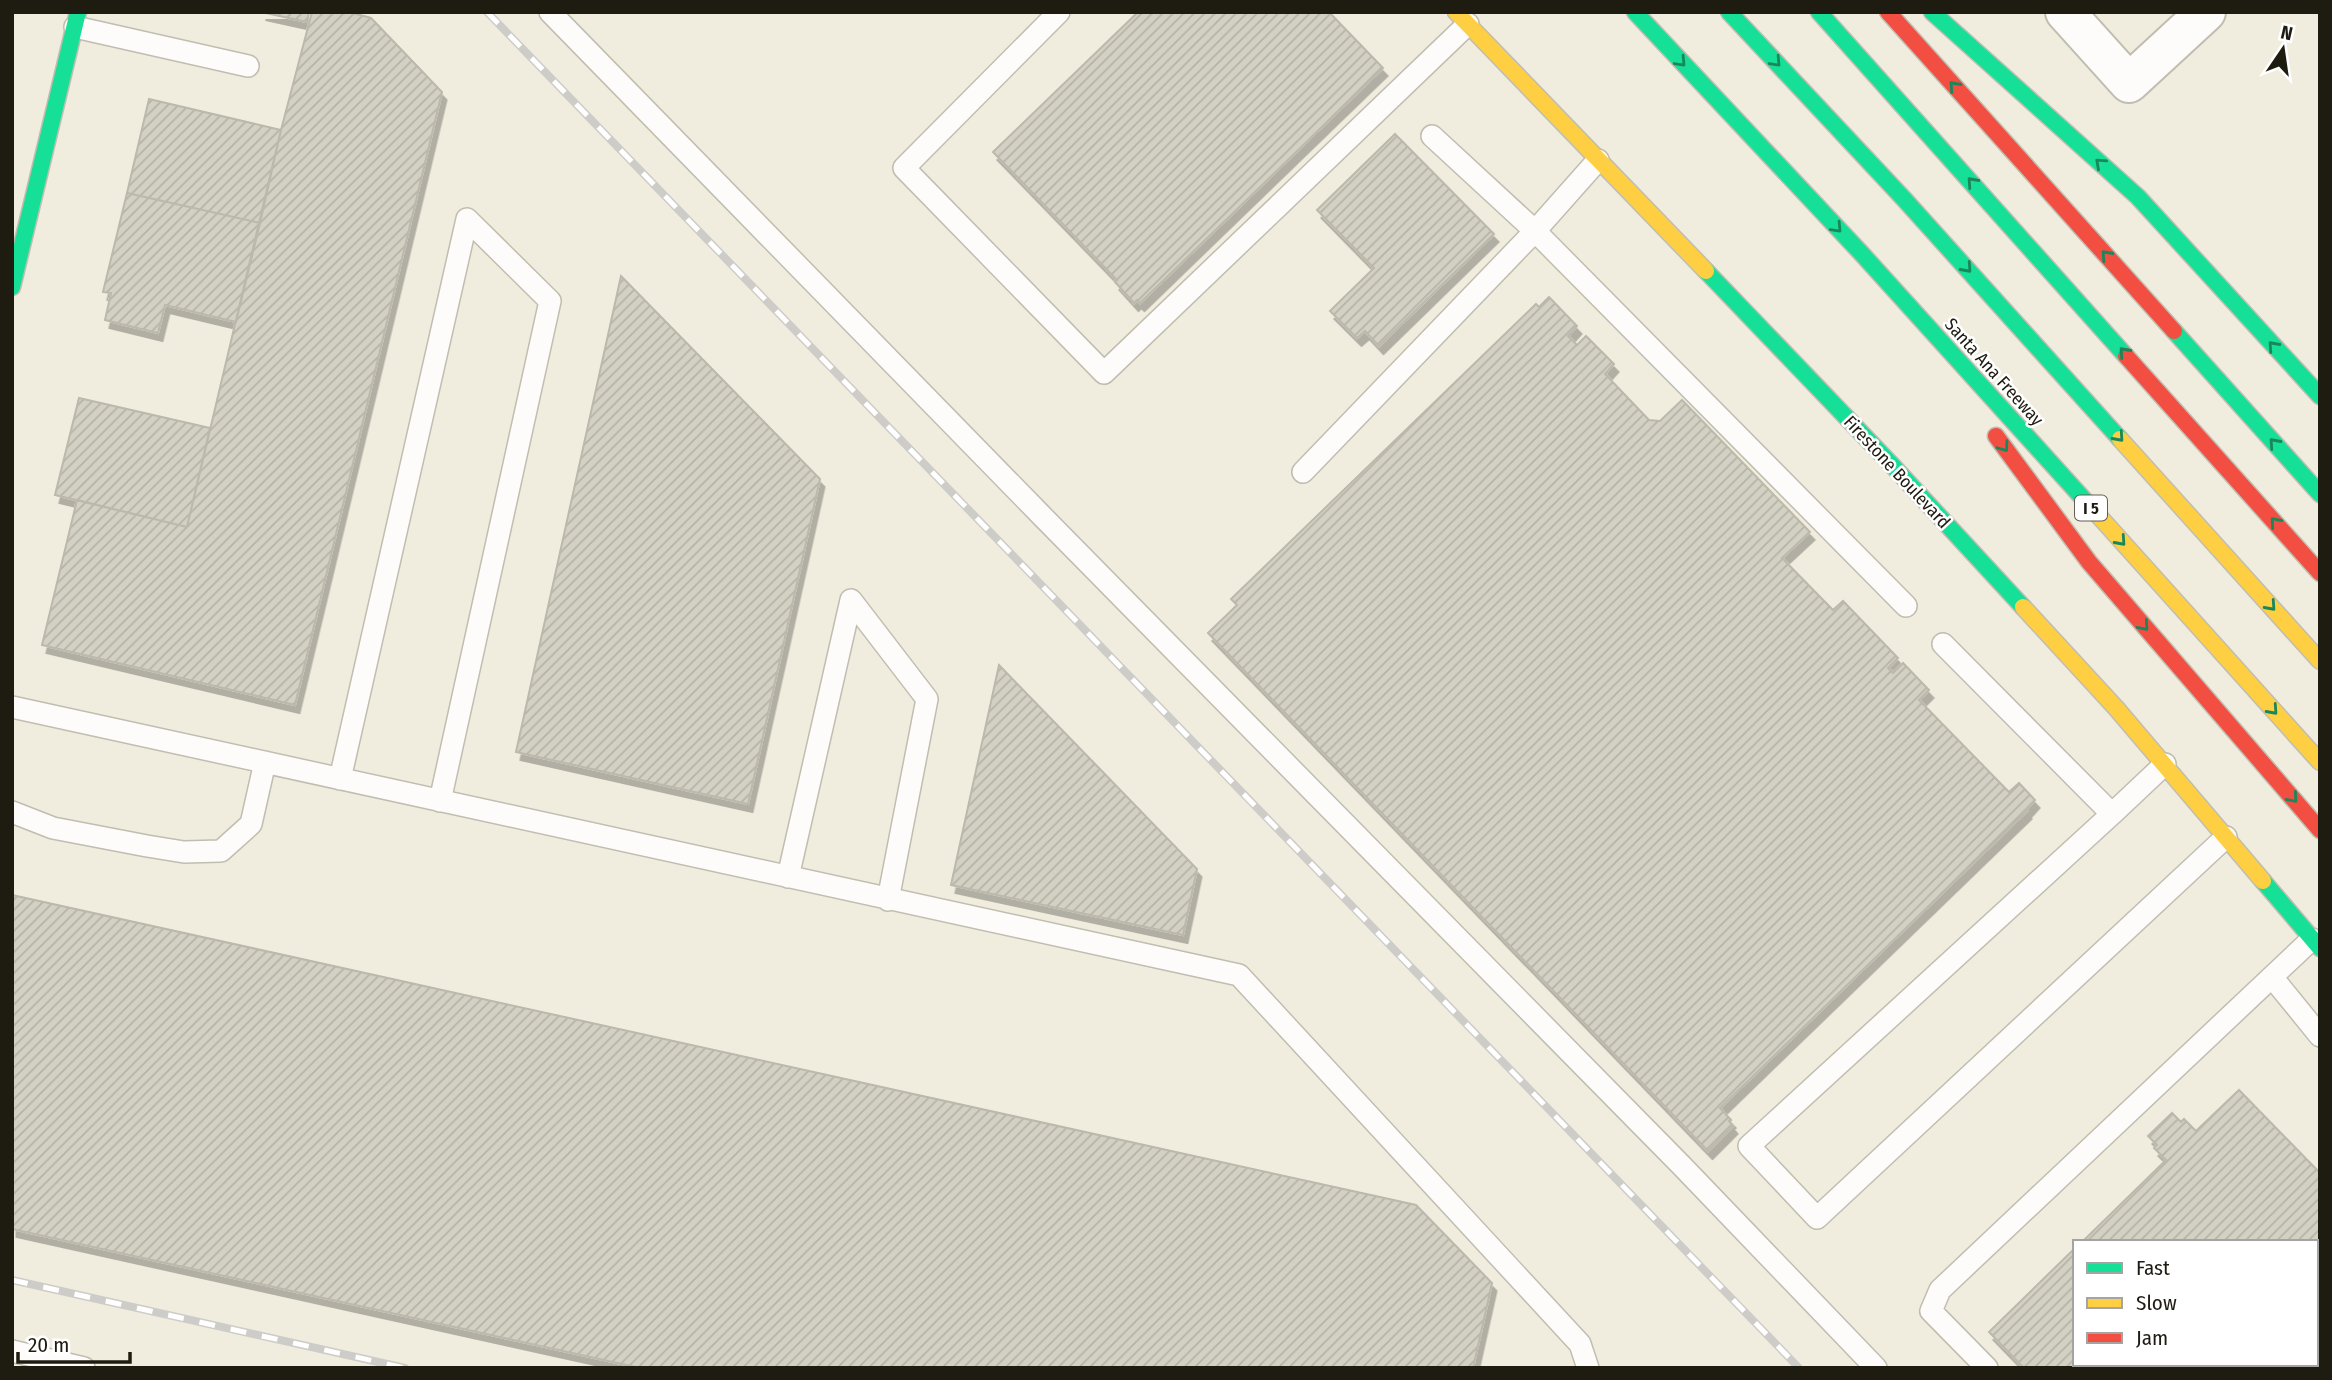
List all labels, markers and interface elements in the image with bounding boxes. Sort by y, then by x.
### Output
north arrow [2248,14,2318,84]
text: N [2279,20,2295,45]
one-way arrow [1673,54,1686,67]
one-way arrow [1768,54,1780,67]
one-way arrow [1950,81,1962,94]
one-way arrow [2095,159,2108,171]
one-way arrow [1968,177,1981,190]
one-way arrow [1829,220,1842,233]
one-way arrow [2102,251,2114,264]
one-way arrow [1958,260,1971,273]
street label: Santa Ana Freeway [1940,314,2048,430]
one-way arrow [2269,341,2282,354]
one-way arrow [2120,347,2132,360]
street label: Firestone Boulevard [1839,411,1955,533]
one-way arrow [2111,429,2124,442]
one-way arrow [2270,438,2282,451]
one-way arrow [1996,439,2008,452]
road number: I 5 [2075,495,2107,520]
one-way arrow [2271,517,2283,530]
one-way arrow [2112,533,2125,546]
one-way arrow [2263,598,2276,611]
one-way arrow [2136,618,2148,631]
one-way arrow [2265,702,2277,715]
one-way arrow [2284,791,2297,803]
legend [2073,1240,2318,1366]
text: Fast [2136,1255,2170,1281]
text: Slow [2136,1290,2177,1316]
scale bar [18,1320,130,1364]
text: Jam [2136,1325,2168,1351]
text: 20 m [28,1332,69,1358]

